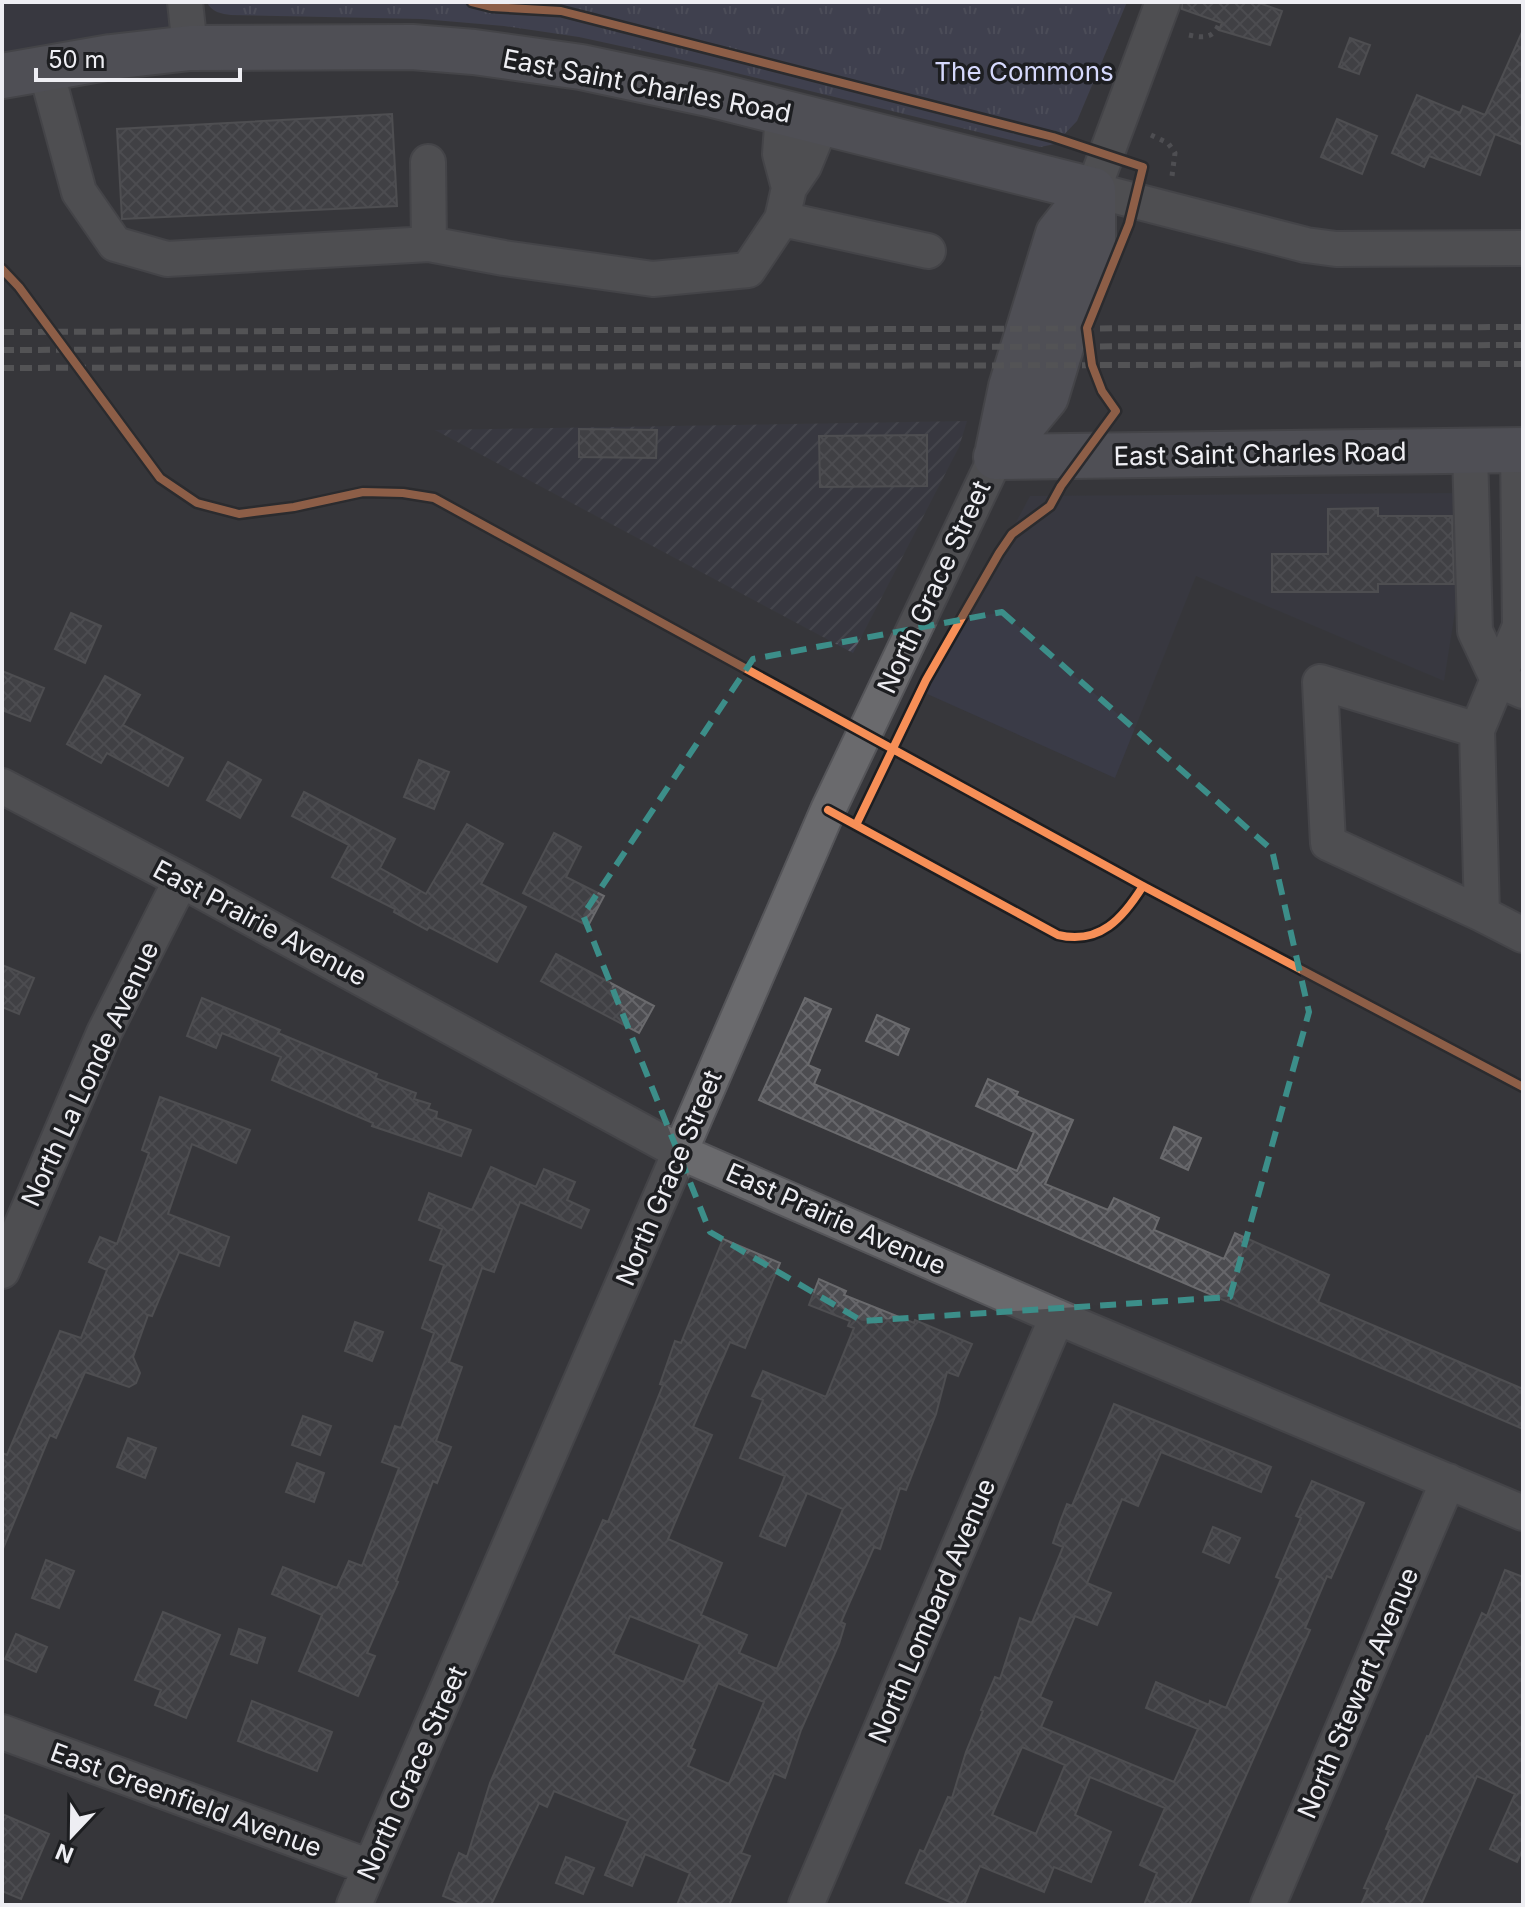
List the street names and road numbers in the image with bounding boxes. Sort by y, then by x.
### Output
street label: East Saint Charles Road [500,42,794,129]
street label: East Saint Charles Road [1113,435,1407,472]
street label: North Grace Street [871,476,996,698]
street label: East Prairie Avenue [148,853,372,992]
street label: North La Londe Avenue [15,936,165,1211]
street label: North Grace Street [609,1065,728,1290]
street label: East Prairie Avenue [721,1156,951,1281]
street label: North Lombard Avenue [862,1474,1001,1748]
street label: North Stewart Avenue [1291,1563,1424,1823]
street label: North Grace Street [350,1661,473,1885]
street label: East Greenfield Avenue [46,1736,326,1863]

